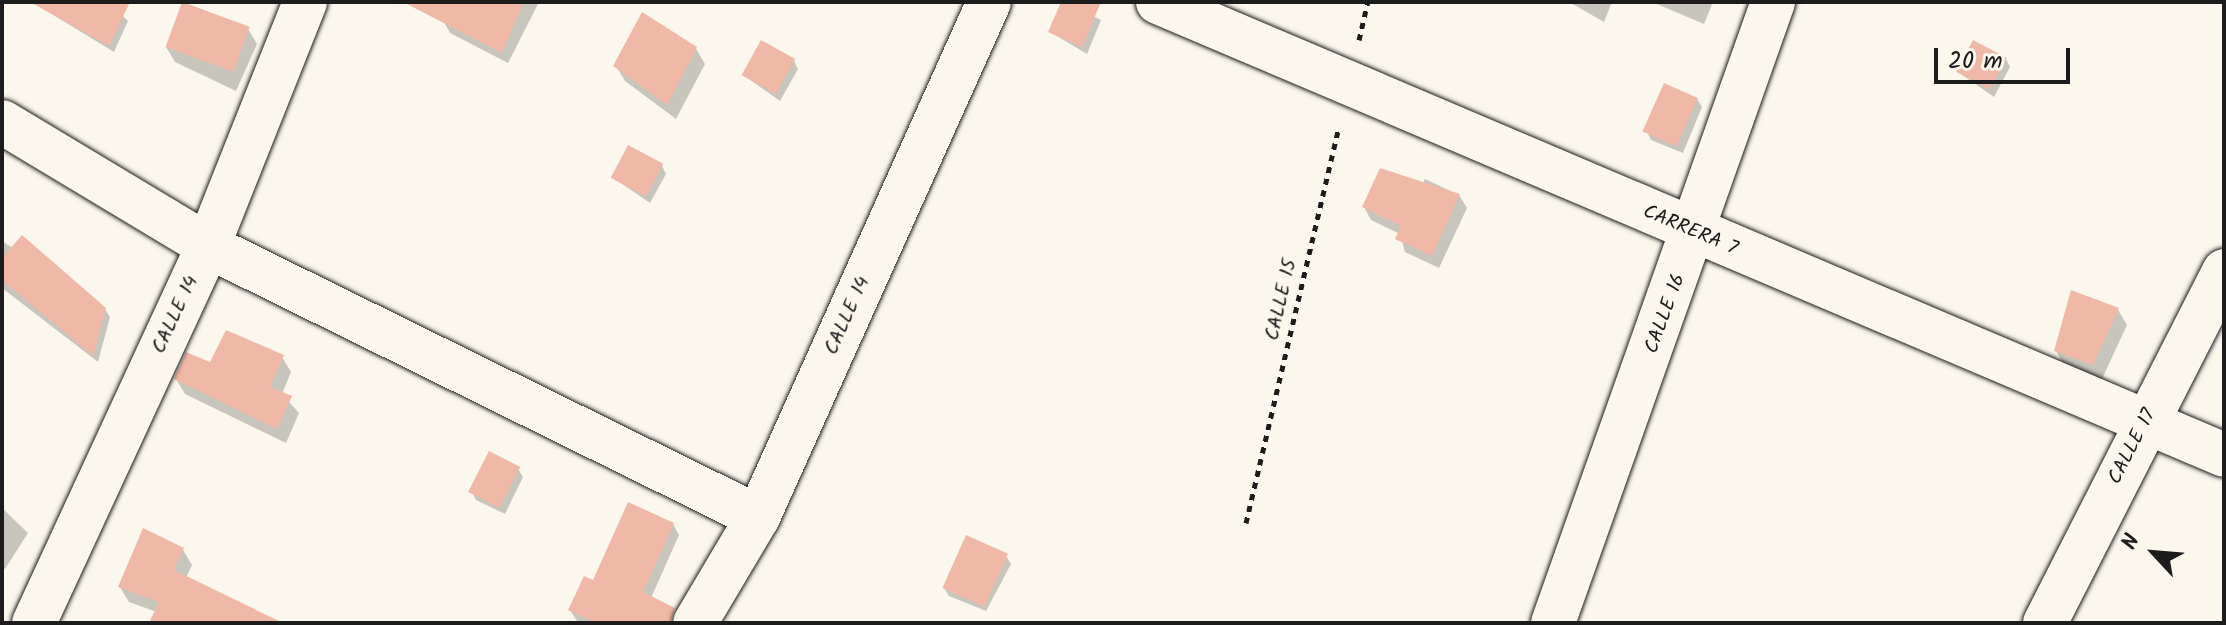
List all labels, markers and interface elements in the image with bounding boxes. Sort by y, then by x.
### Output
scale bar [1938,32,2074,82]
text: 20 m [1948,42,2003,81]
street label: CARRERA 7 [1639,200,1741,262]
street label: CALLE 15 [1261,257,1303,343]
street label: CALLE 16 [1641,271,1691,357]
street label: CALLE 14 [148,272,204,358]
street label: CALLE 14 [820,273,876,359]
street label: CALLE 17 [2104,405,2162,489]
north arrow [2114,513,2194,593]
text: N [2113,528,2151,556]

